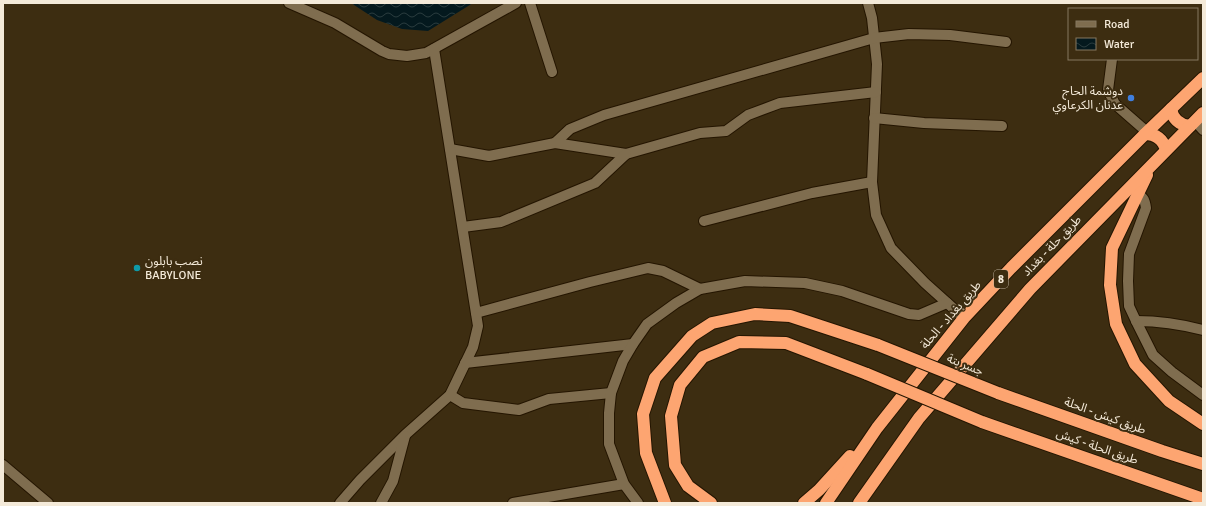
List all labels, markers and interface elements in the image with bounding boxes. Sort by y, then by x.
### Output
legend [1068,8,1198,60]
text: Road [1104,17,1130,32]
text: Water [1104,37,1135,52]
place label: دوشمة الحاج عدنان الكرعاوي [1052,84,1123,114]
marker: دوشمة الحاج عدنان الكرعاوي [1126,93,1136,103]
street label: طريق حلة - بغداد [1019,212,1085,280]
place label: نصب بابلون BABYLONE [145,254,203,283]
marker: نصب بابلون BABYLONE [132,263,142,273]
road number: 8 [994,270,1008,288]
street label: طريق بغداد - الحلة [917,278,985,352]
street label: جسر بتة [944,351,986,379]
street label: طريق كيش - الحلة [1062,394,1148,438]
street label: طريق الحلة - كيش [1054,426,1140,468]

